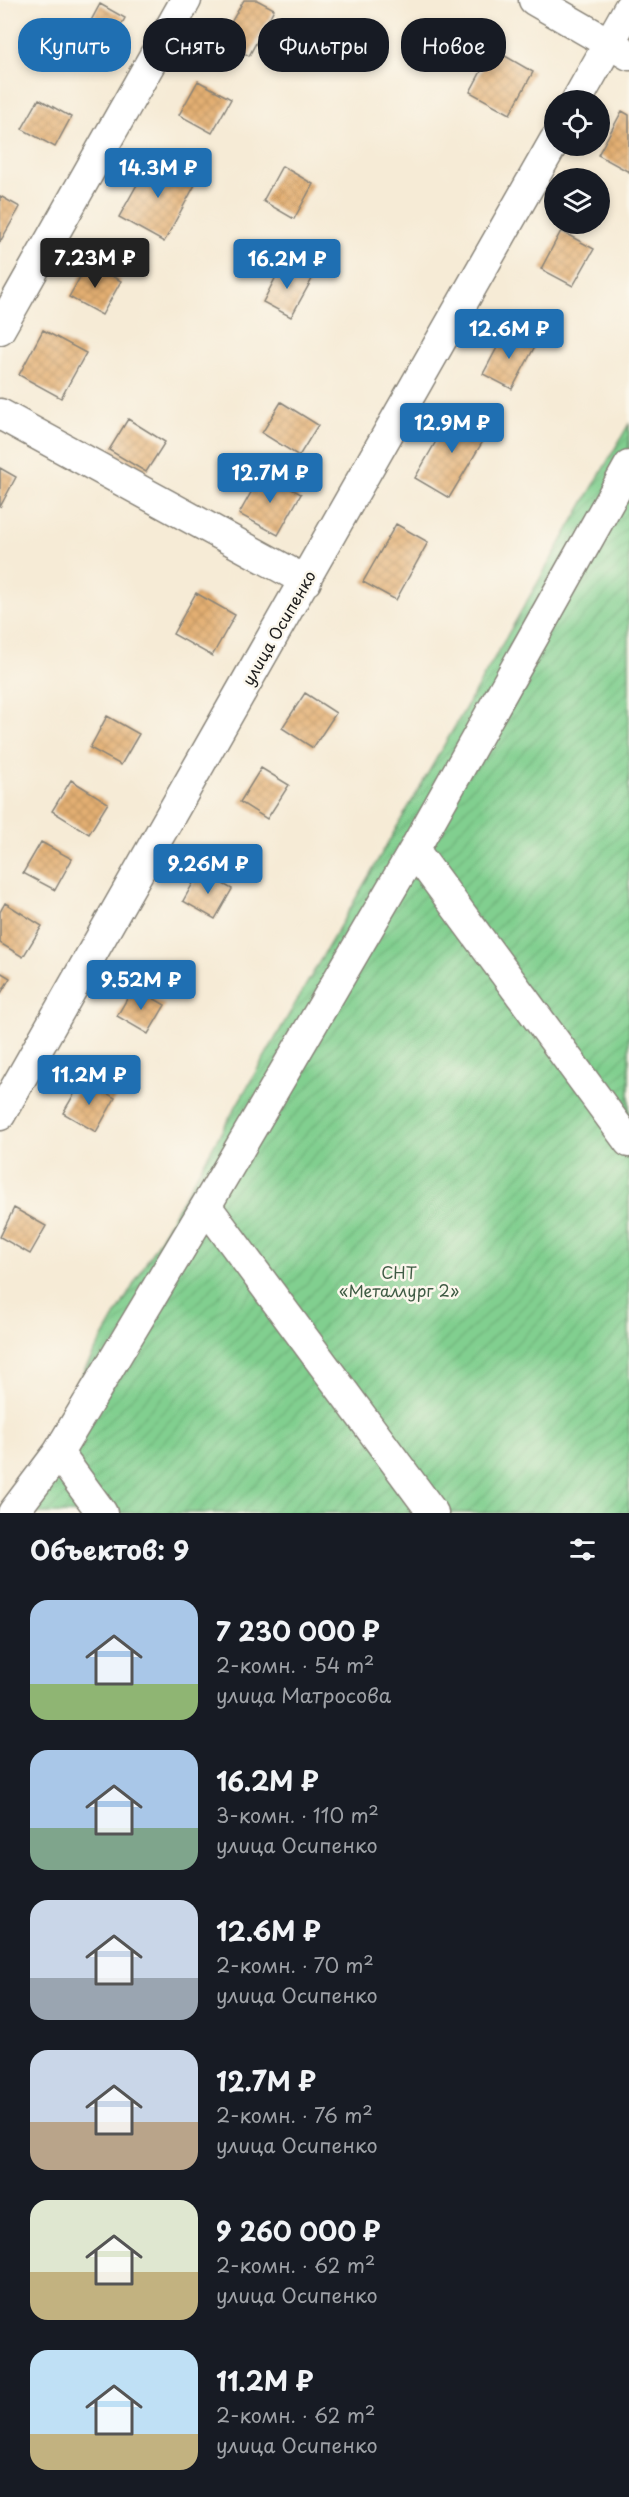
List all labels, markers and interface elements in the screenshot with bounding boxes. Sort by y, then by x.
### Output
chip: Купить [18,18,131,72]
chip: Снять [143,18,246,72]
chip: Фильтры [258,18,389,72]
chip: Новое [401,18,506,72]
map controls [544,90,610,234]
button: locate [544,90,610,156]
pin: 14.3M ₽ [103,148,213,199]
text: 14.3M ₽ [119,152,197,182]
button: layers [544,168,610,234]
pin: 7.23M ₽ [40,238,150,289]
pin: 16.2M ₽ [232,239,342,290]
text: 7.23M ₽ [54,242,136,272]
text: 16.2M ₽ [247,243,327,273]
pin: 12.6M ₽ [454,309,564,360]
text: 12.6M ₽ [469,313,549,343]
pin: 12.9M ₽ [397,403,507,454]
text: 12.9M ₽ [414,407,490,437]
pin: 12.7M ₽ [215,453,325,504]
text: 12.7M ₽ [232,457,308,487]
street label: улица Осипенко [235,565,321,690]
pin: 9.26M ₽ [153,844,263,895]
text: 9.26M ₽ [167,848,249,878]
pin: 9.52M ₽ [86,960,196,1011]
text: 9.52M ₽ [101,964,181,994]
pin: 11.2M ₽ [34,1055,144,1106]
text: 11.2M ₽ [52,1059,126,1089]
park label: СНТ «Металлург 2» [339,1260,459,1302]
text: Объектов: 9 [30,1530,189,1569]
icon: filters [566,1533,599,1566]
text: 7 230 000 ₽ [216,1611,380,1650]
icon: home [78,1624,150,1696]
text: 2-комн. · 54 m² [216,1650,374,1680]
text: улица Матросова [216,1680,391,1710]
text: 16.2M ₽ [216,1761,319,1800]
icon: home [78,1774,150,1846]
text: 3-комн. · 110 m² [216,1800,379,1830]
text: улица Осипенко [216,1830,378,1860]
text: 12.6M ₽ [216,1911,321,1950]
icon: home [78,1924,150,1996]
text: 2-комн. · 70 m² [216,1950,374,1980]
text: улица Осипенко [216,1980,378,2010]
text: 12.7M ₽ [216,2061,316,2100]
icon: home [78,2074,150,2146]
text: 2-комн. · 76 m² [216,2100,373,2130]
text: улица Осипенко [216,2130,378,2160]
text: 9 260 000 ₽ [216,2211,381,2250]
icon: home [78,2224,150,2296]
text: 2-комн. · 62 m² [216,2250,375,2280]
text: улица Осипенко [216,2280,378,2310]
text: 11.2M ₽ [216,2361,313,2400]
icon: home [78,2374,150,2446]
text: 2-комн. · 62 m² [216,2400,375,2430]
text: улица Осипенко [216,2430,378,2460]

